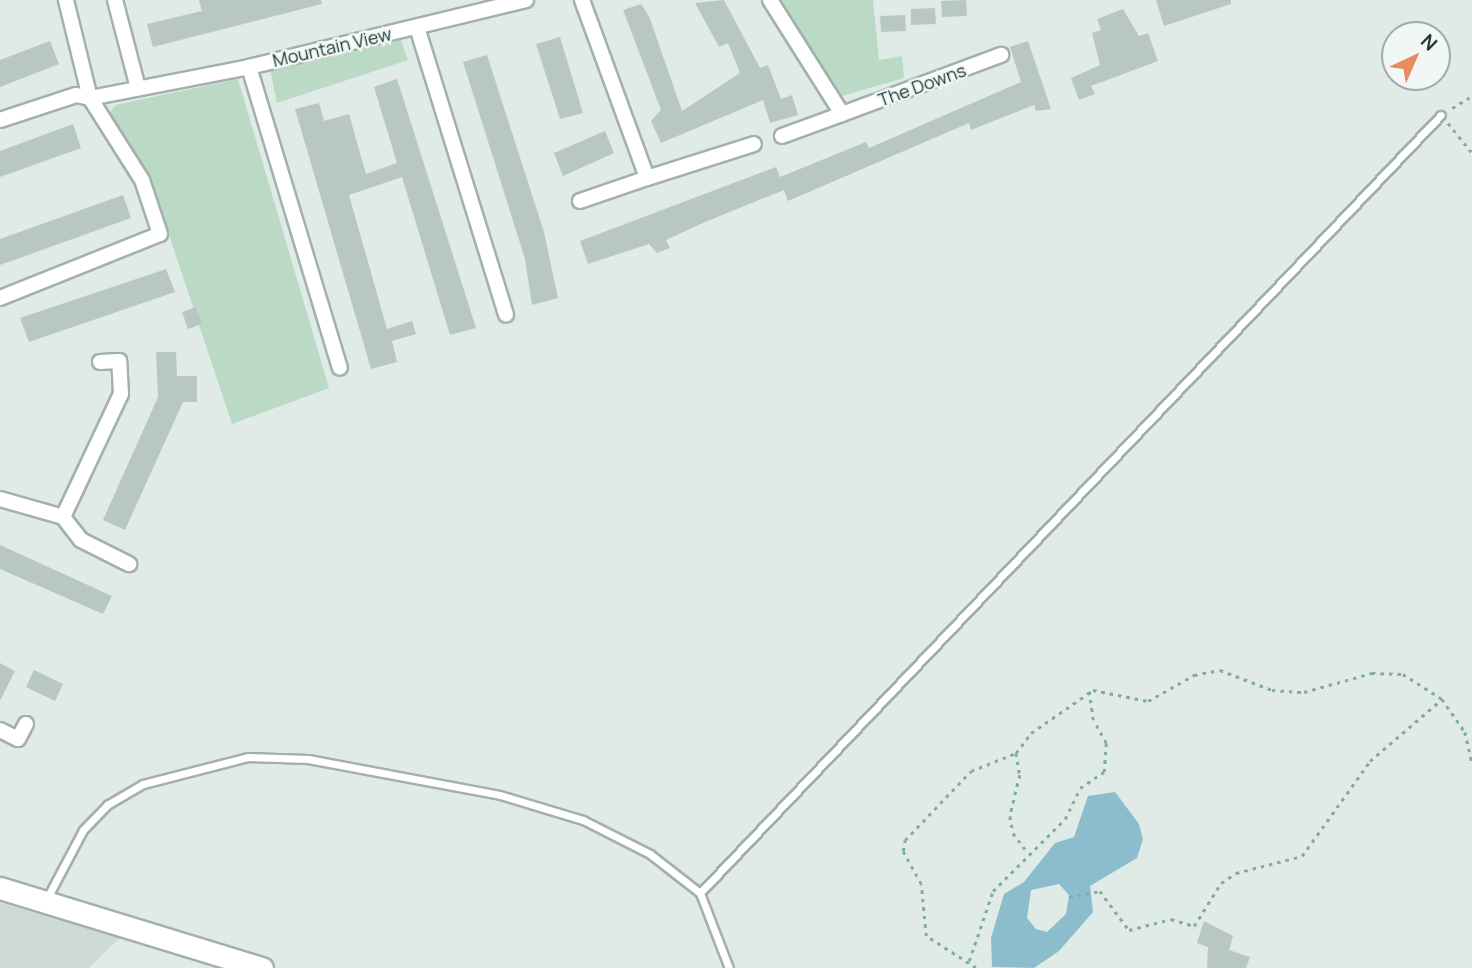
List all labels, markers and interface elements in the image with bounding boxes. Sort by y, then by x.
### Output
north arrow [1381,21,1451,91]
street label: Mountain View [270,23,394,71]
text: N [1415,28,1443,56]
street label: The Downs [875,59,969,111]

